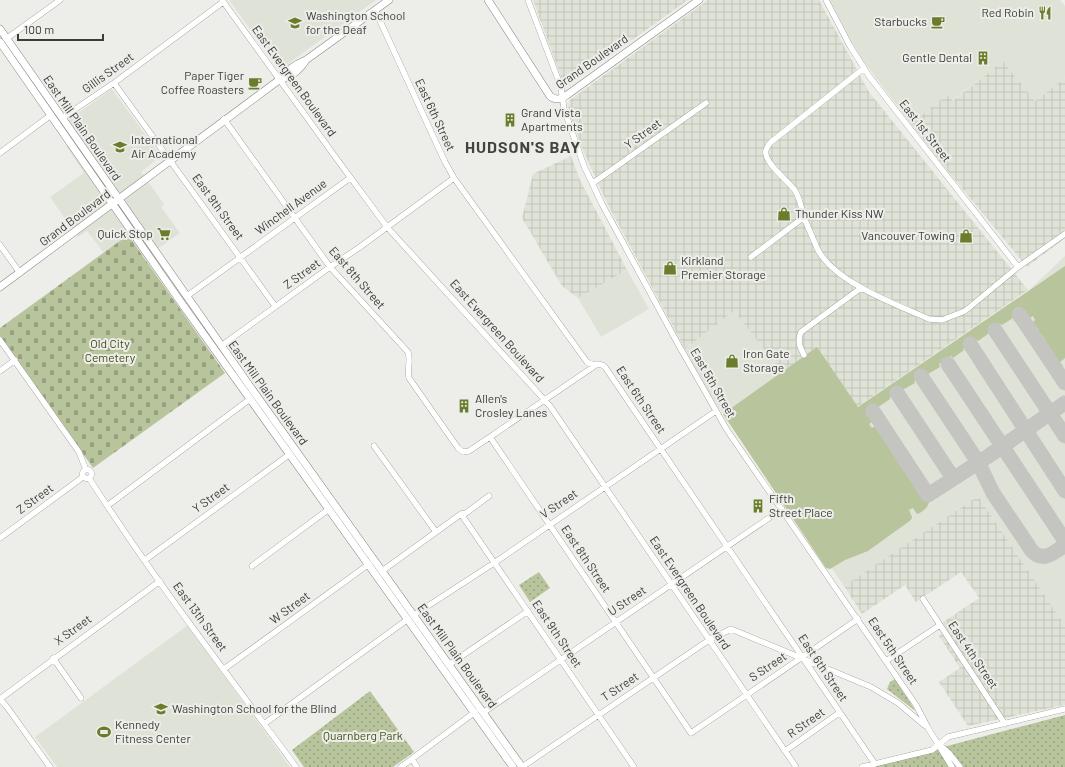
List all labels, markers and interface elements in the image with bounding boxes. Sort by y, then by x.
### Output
place label: Red Robin [981,5,1034,19]
restaurant icon: Red Robin [1037,5,1053,21]
place label: Washington School for the Deaf [306,8,405,36]
place label: Starbucks [874,14,927,28]
cafe icon: Starbucks [930,14,946,30]
school or university icon: Washington School for the Deaf [287,15,303,31]
scale bar [18,16,103,42]
text: 100 m [24,22,54,36]
street label: East Evergreen Boulevard [250,22,340,139]
street label: Grand Boulevard [553,31,630,91]
street label: Gillis Street [79,49,136,95]
place label: Gentle Dental [902,50,972,64]
building icon: Gentle Dental [975,50,991,66]
place label: Paper Tiger Coffee Roasters [161,68,245,96]
street label: East Mill Plain Boulevard [41,72,125,183]
cafe icon: Paper Tiger Coffee Roasters [247,75,263,91]
street label: East 6th Street [413,76,459,153]
street label: East 1st Street [897,96,955,164]
place label: Grand Vista Apartments [521,105,583,133]
building icon: Grand Vista Apartments [502,112,518,128]
street label: Y Street [621,115,664,151]
place label: International Air Academy [131,132,197,160]
district label: HUDSON'S BAY [465,137,581,156]
school or university icon: International Air Academy [112,139,128,155]
street label: East 9th Street [190,171,247,242]
street label: Winchell Avenue [252,176,329,237]
street label: Grand Boulevard [36,186,113,248]
shop icon: Thunder Kiss NW [776,206,792,222]
place label: Thunder Kiss NW [795,206,884,220]
place label: Quick Stop [98,226,153,240]
supermarket icon: Quick Stop [156,226,172,242]
place label: Vancouver Towing [861,228,955,242]
shop icon: Vancouver Towing [958,228,974,244]
street label: East 8th Street [327,243,389,311]
place label: Kirkland Premier Storage [681,253,766,281]
street label: Z Street [280,255,322,291]
shop icon: Kirkland Premier Storage [662,260,678,276]
street label: East Evergreen Boulevard [448,276,548,385]
park label: Old City Cemetery [85,336,136,364]
street label: East Mill Plain Boulevard [226,338,311,447]
street label: East 5th Street [688,345,739,420]
place label: Iron Gate Storage [743,346,790,374]
shop icon: Iron Gate Storage [724,353,740,369]
street label: East 6th Street [614,363,669,436]
place label: Allen's Crosley Lanes [475,391,547,419]
building icon: Allen's Crosley Lanes [456,398,472,414]
street label: Y Street [189,479,232,515]
street label: Z Street [13,480,55,516]
street label: V Street [537,486,580,521]
place label: Fifth Street Place [769,491,833,519]
building icon: Fifth Street Place [750,498,766,514]
street label: East 8th Street [559,522,614,595]
street label: East Evergreen Boulevard [648,533,734,652]
street label: East 13th Street [171,579,231,654]
street label: U Street [605,582,648,618]
street label: W Street [267,588,312,626]
street label: East 9th Street [530,597,585,670]
street label: East Mill Plain Boulevard [415,601,500,710]
street label: X Street [51,611,94,647]
street label: East 5th Street [866,614,921,687]
street label: East 4th Street [946,618,1002,691]
street label: East 6th Street [796,631,851,704]
street label: S Street [746,649,789,684]
street label: T Street [598,669,641,704]
school or university icon: Washington School for the Blind [153,701,169,717]
place label: Washington School for the Blind [172,701,337,715]
street label: R Street [784,704,827,740]
place label: Kennedy Fitness Center [115,717,191,745]
sports icon: Kennedy Fitness Center [96,724,112,740]
park label: Quarnberg Park [323,728,403,742]

